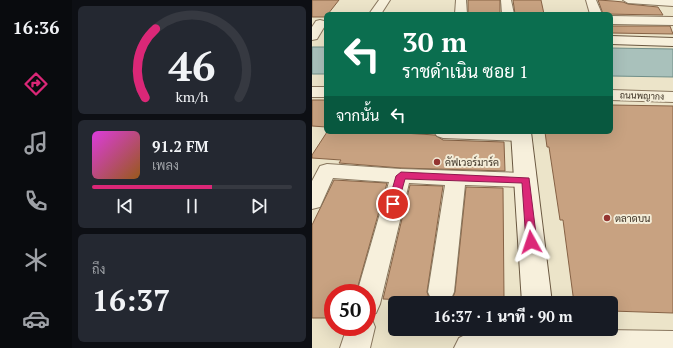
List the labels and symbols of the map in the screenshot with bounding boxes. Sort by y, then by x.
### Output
street label: ถนนพญากง [620,89,664,103]
place label: คัฟเวอร์มาร์ค [445,155,499,169]
marker: คัฟเวอร์มาร์ค [432,157,442,167]
pin [376,187,410,221]
place label: ตลาดบน [615,212,650,225]
marker: ตลาดบน [602,213,612,223]
position arrow [510,221,552,263]
speed limit sign: 50 [324,284,376,336]

